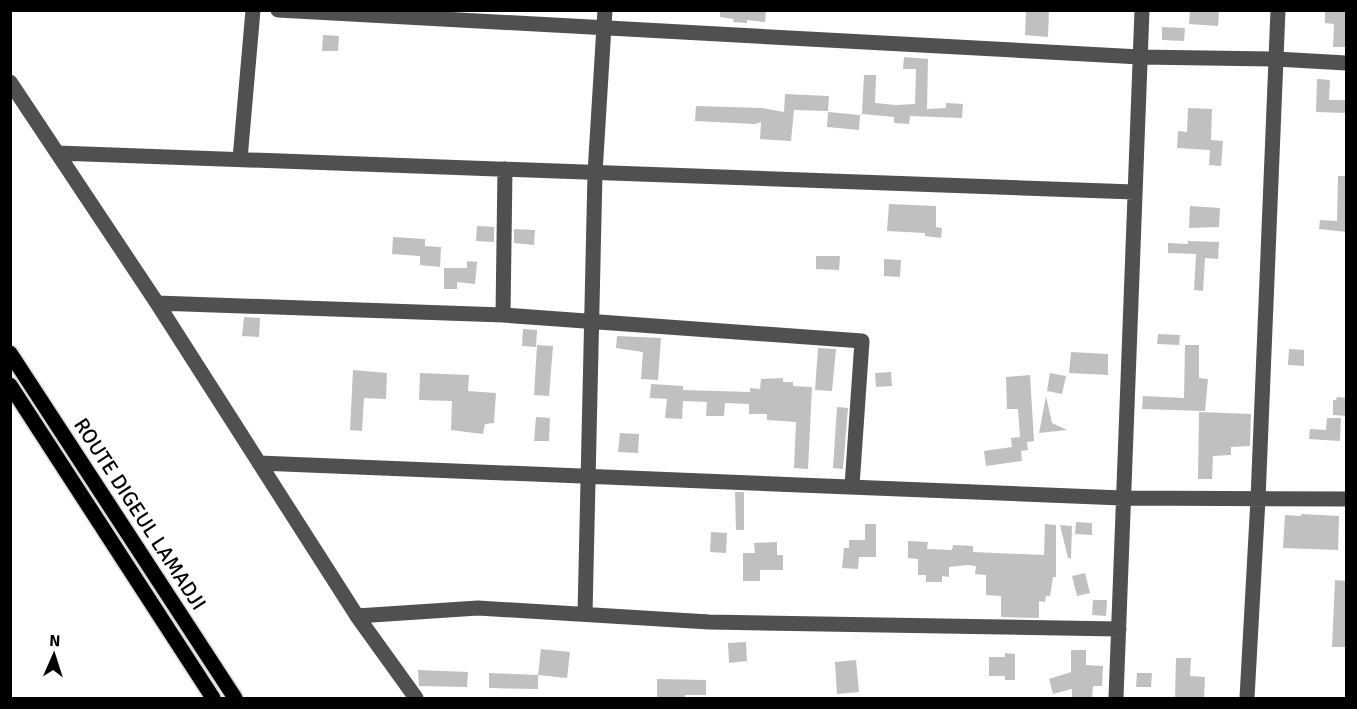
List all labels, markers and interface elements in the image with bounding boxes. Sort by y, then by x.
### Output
street label: ROUTE DIGEUL LAMADJI [68,413,212,615]
north arrow [24,625,84,685]
text: N [49,631,61,651]

